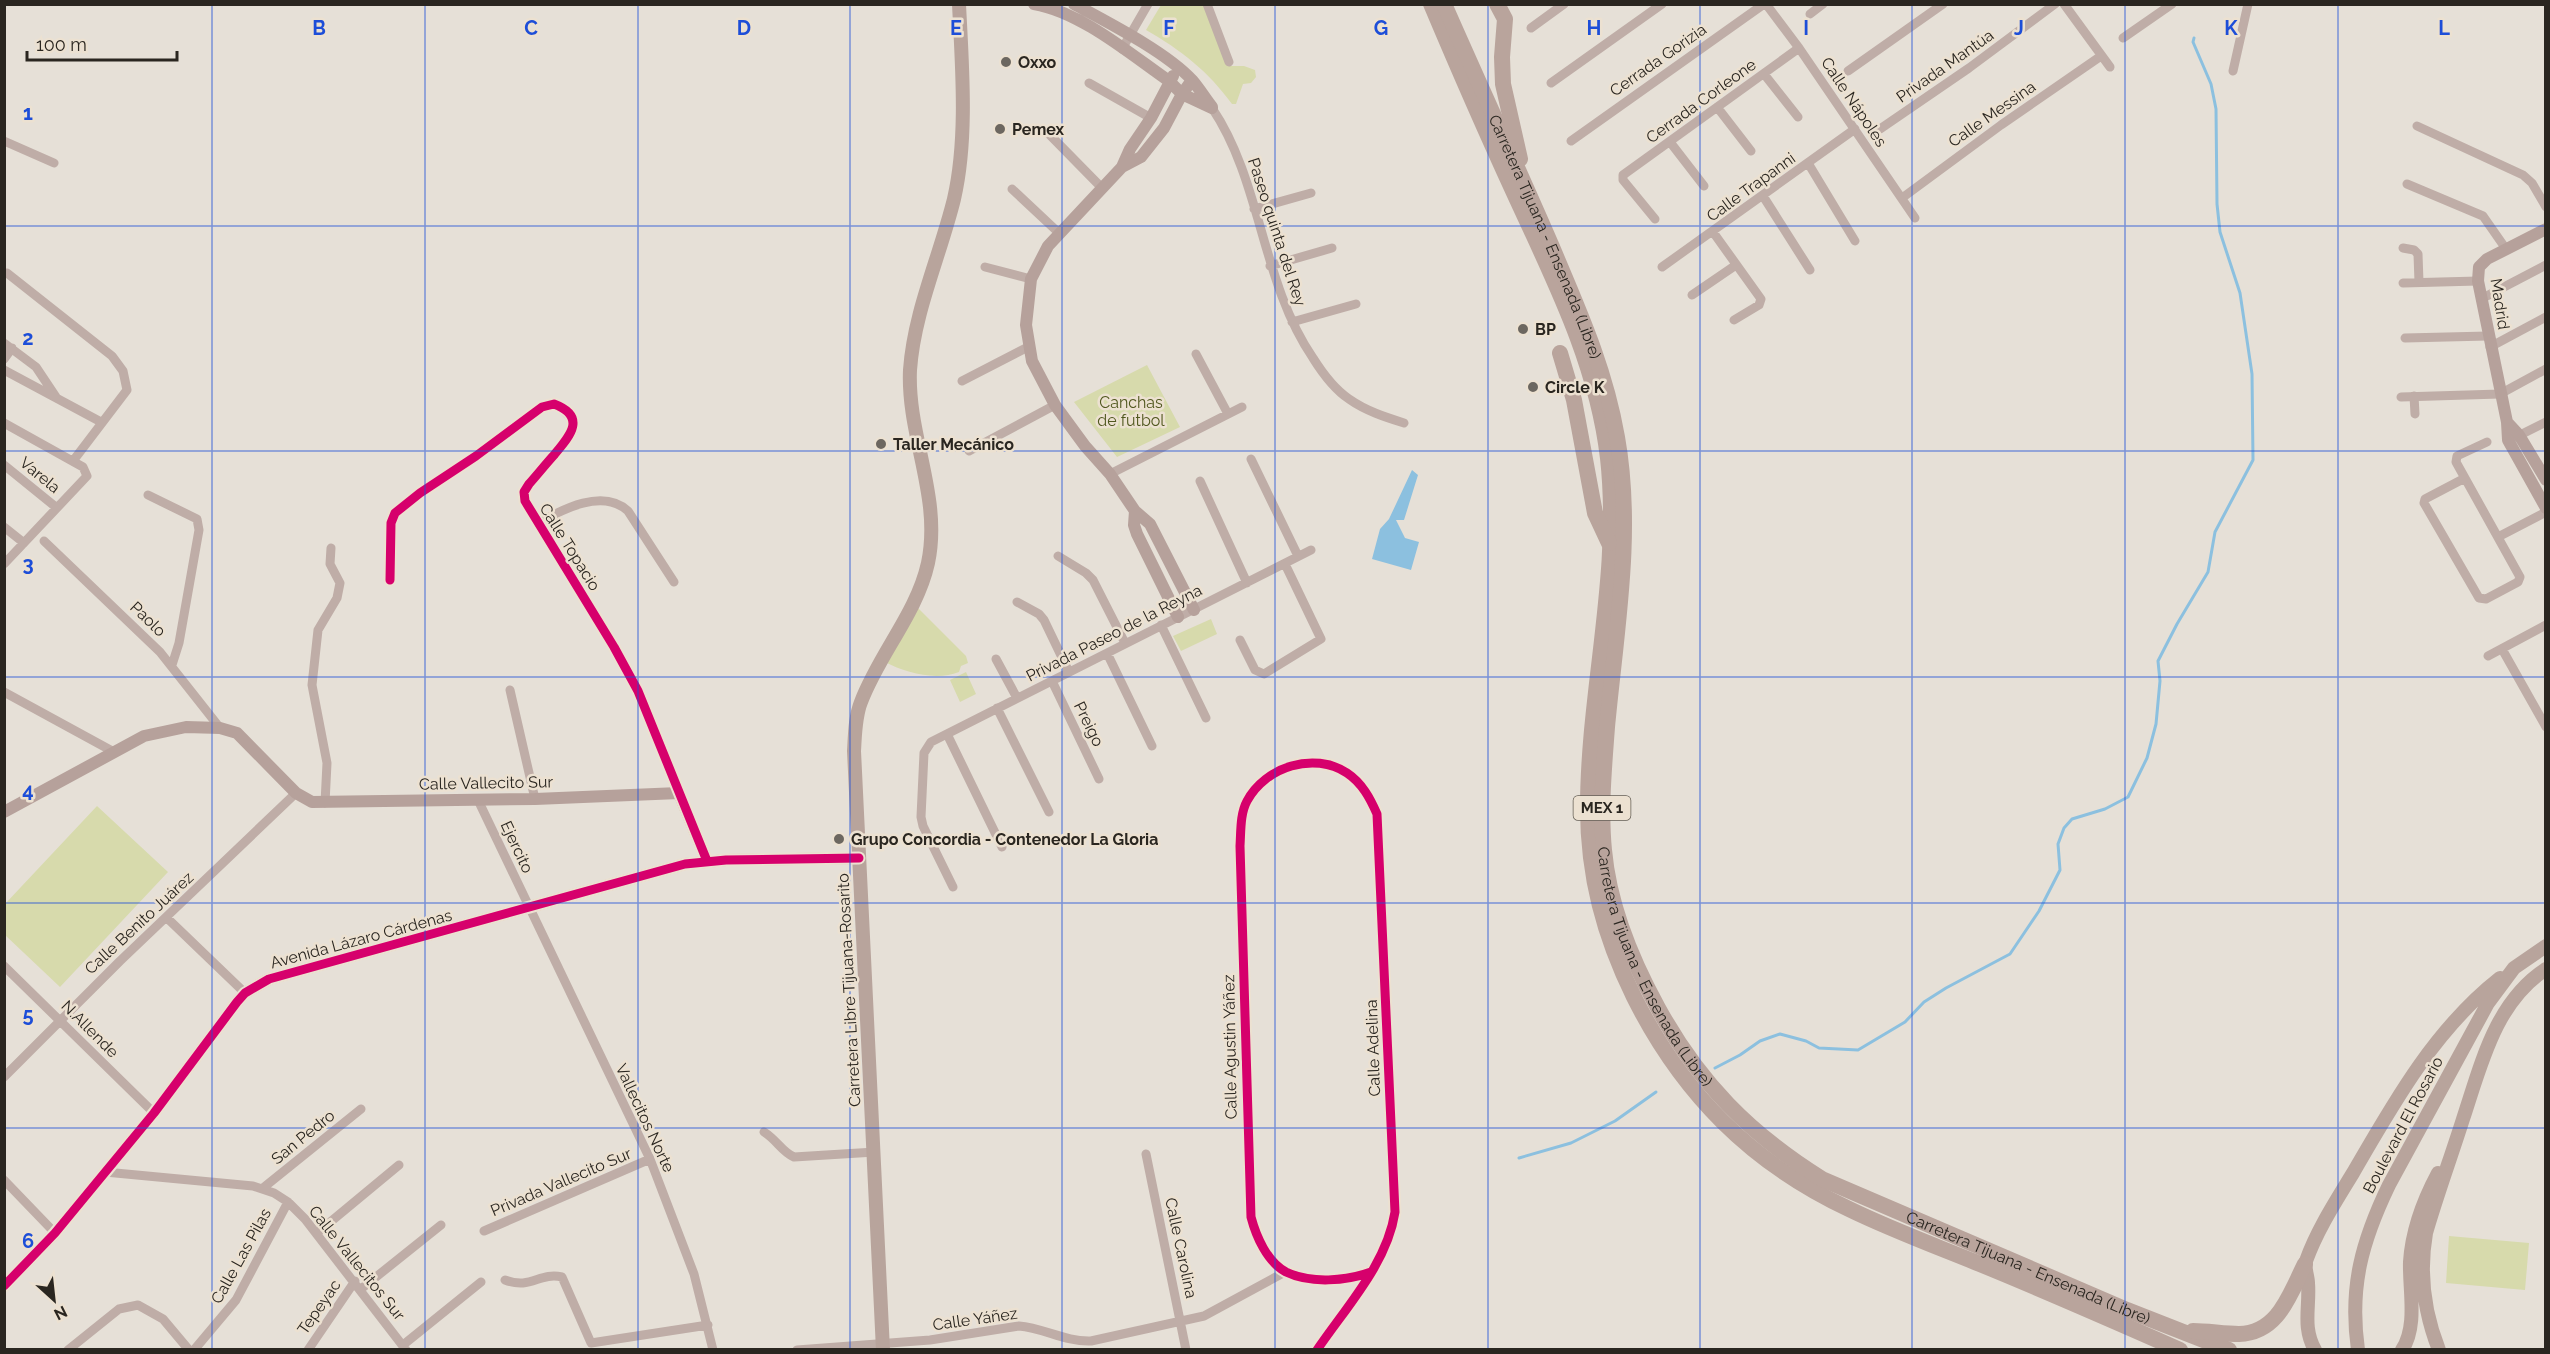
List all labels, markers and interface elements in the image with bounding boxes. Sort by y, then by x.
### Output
text: B [312,16,326,40]
text: C [524,16,538,40]
text: D [737,16,751,40]
text: E [950,16,962,40]
text: F [1163,16,1175,40]
text: G [1374,16,1388,40]
text: H [1587,16,1601,40]
text: I [1803,16,1809,40]
text: J [2014,16,2024,40]
text: K [2224,16,2238,40]
text: L [2438,16,2450,40]
street label: Cerrada Gorizia [1606,20,1710,100]
scale bar [27,24,177,62]
street label: Privada Mantúa [1893,25,1997,107]
text: 100 m [36,34,87,55]
place label: Oxxo [1018,53,1057,72]
street label: Calle Nápoles [1817,54,1891,151]
marker: Oxxo [999,55,1013,69]
street label: Cerrada Corleone [1642,55,1760,147]
street label: Calle Messina [1945,77,2039,151]
text: 1 [23,101,33,125]
street label: Carretera Tijuana - Ensenada (Libre) [1485,112,1606,361]
place label: Pemex [1012,120,1065,139]
marker: Pemex [993,122,1007,136]
street label: Calle Trapanni [1703,149,1799,225]
street label: Paseo quinta del Rey [1244,155,1310,309]
street label: Madrid [2487,277,2513,331]
place label: BP [1535,320,1556,339]
marker: BP [1516,322,1530,336]
text: 2 [22,326,34,350]
place label: Circle K [1545,378,1605,397]
marker: Circle K [1526,380,1540,394]
park label: Canchas de futbol [1097,393,1165,430]
place label: Taller Mecánico [893,435,1014,454]
marker: Taller Mecánico [874,437,888,451]
street label: Varela [16,453,64,497]
street label: Calle Topacio [536,500,604,594]
text: 3 [22,552,34,576]
street label: Privada Paseo de la Reyna [1023,580,1205,686]
street label: Paolo [126,598,170,640]
street label: Preigo [1070,698,1108,750]
street label: Calle Vallecito Sur [419,772,554,794]
text: 4 [22,778,34,802]
road number: MEX 1 [1574,796,1630,820]
street label: Ejercito [497,818,537,876]
place label: Grupo Concordia - Contenedor La Gloria [851,830,1158,849]
marker: Grupo Concordia - Contenedor La Gloria [832,832,846,846]
street label: Carretera Tijuana - Ensenada (Libre) [1594,846,1717,1090]
street label: Calle Benito Juárez [81,868,197,978]
street label: Carretera Libre Tijuana-Rosarito [833,873,865,1107]
street label: Avenida Lázaro Cárdenas [268,906,454,972]
street label: Calle Agustin Yáñez [1219,974,1241,1120]
street label: N.Allende [57,996,123,1062]
street label: Calle Adelina [1362,999,1384,1097]
text: 5 [22,1003,34,1027]
street label: Boulevard El Rosario [2359,1053,2447,1197]
street label: Vallecitos Norte [612,1061,678,1175]
street label: San Pedro [268,1106,338,1168]
street label: Privada Vallecito Sur [488,1144,635,1220]
street label: Calle Carolina [1161,1196,1201,1300]
street label: Calle Vallecitos Sur [305,1202,409,1324]
street label: Calle Las Pilas [207,1205,275,1307]
street label: Carretera Tijuana - Ensenada (Libre) [1903,1207,2153,1328]
text: 6 [22,1229,34,1253]
north arrow [24,1270,84,1330]
street label: Tepeyac [293,1276,345,1338]
text: N [51,1302,70,1324]
street label: Calle Yáñez [931,1304,1019,1334]

